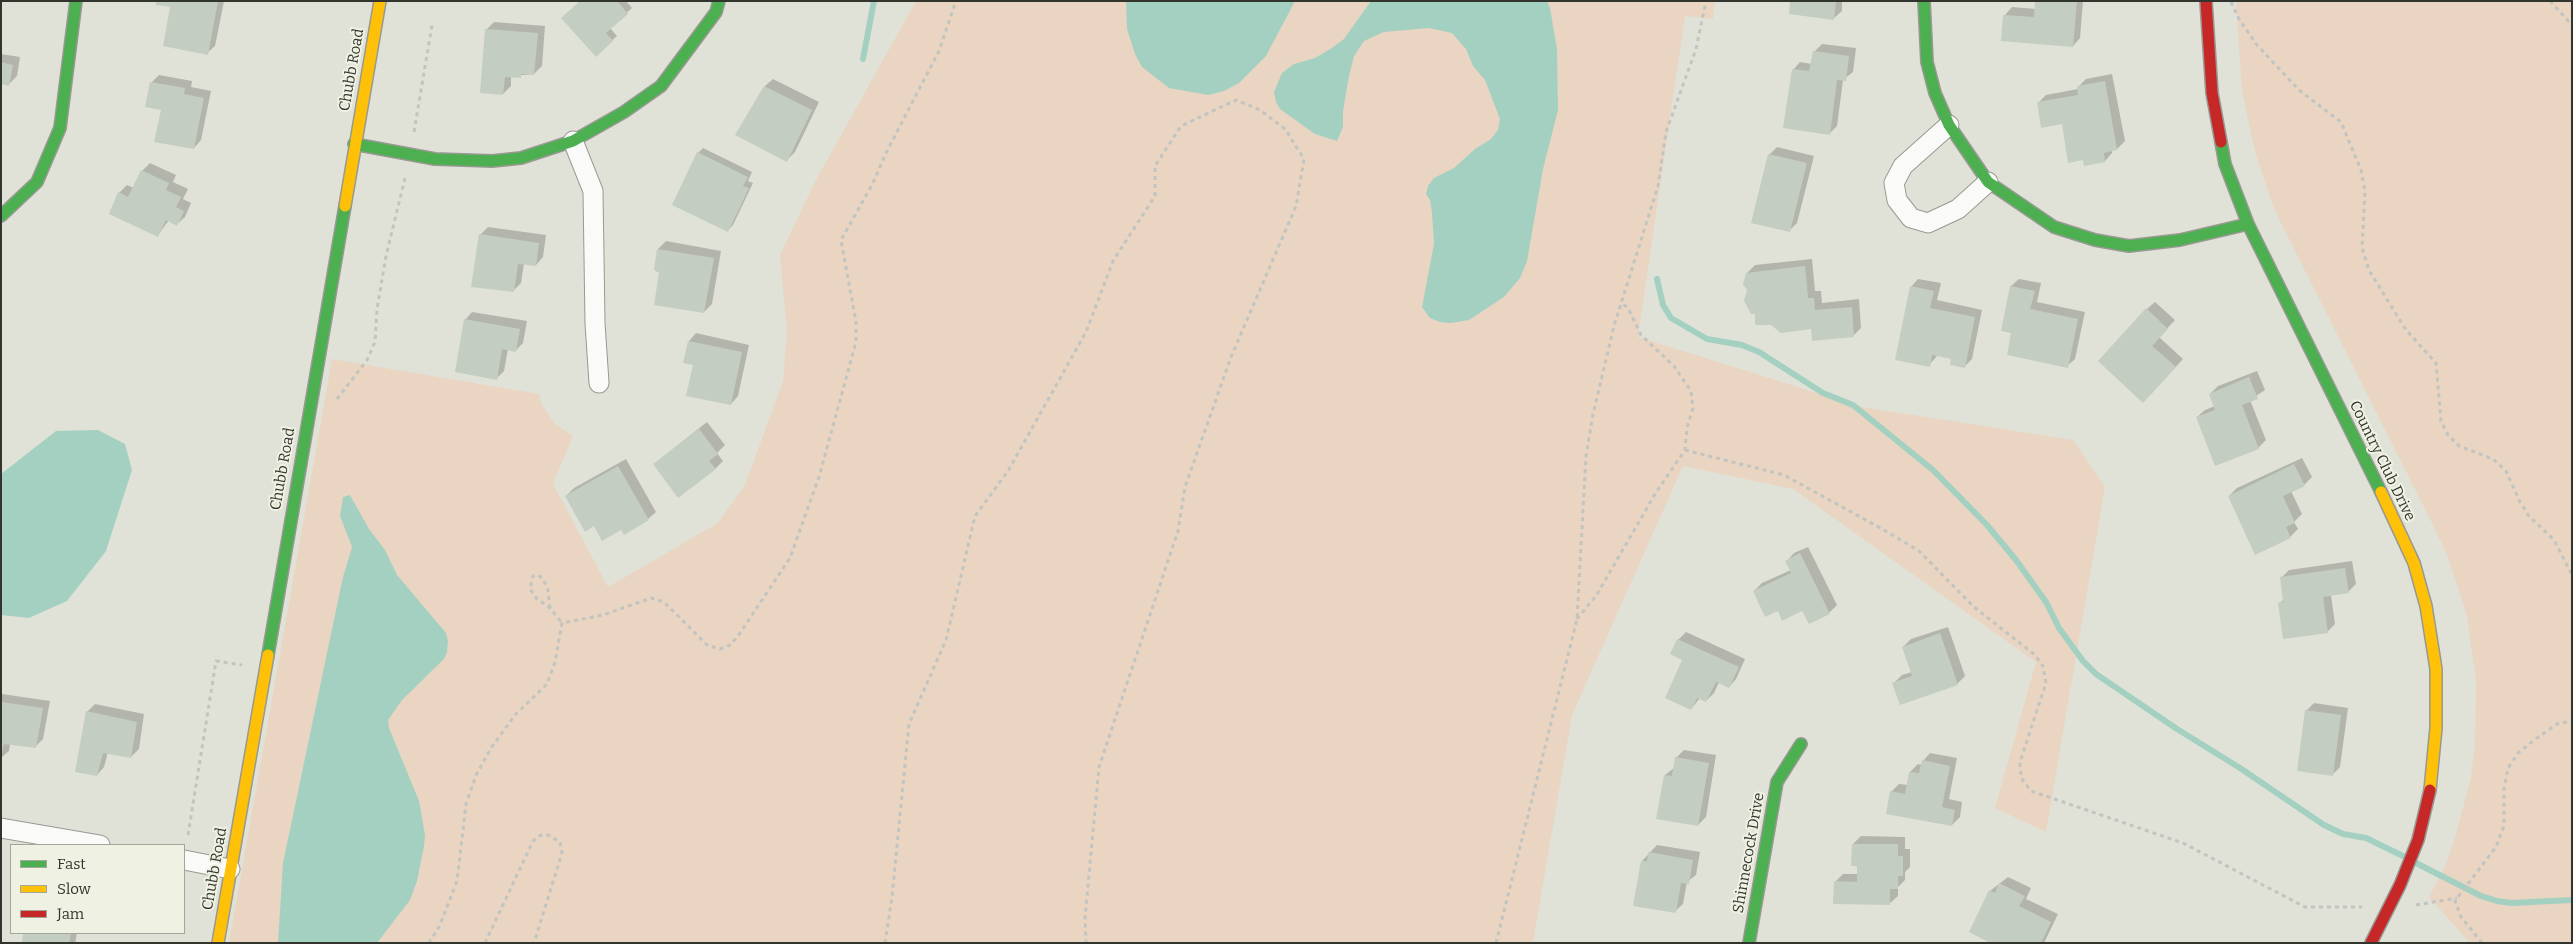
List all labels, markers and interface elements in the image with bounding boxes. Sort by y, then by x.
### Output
street label: Chubb Road [336,27,368,113]
street label: Country Club Drive [2345,398,2419,524]
street label: Chubb Road [267,426,299,512]
street label: Shinnecock Drive [1730,791,1768,915]
street label: Chubb Road [199,826,231,912]
legend [10,844,185,934]
text: Fast [57,855,86,873]
text: Slow [57,880,91,898]
text: Jam [57,905,84,923]

